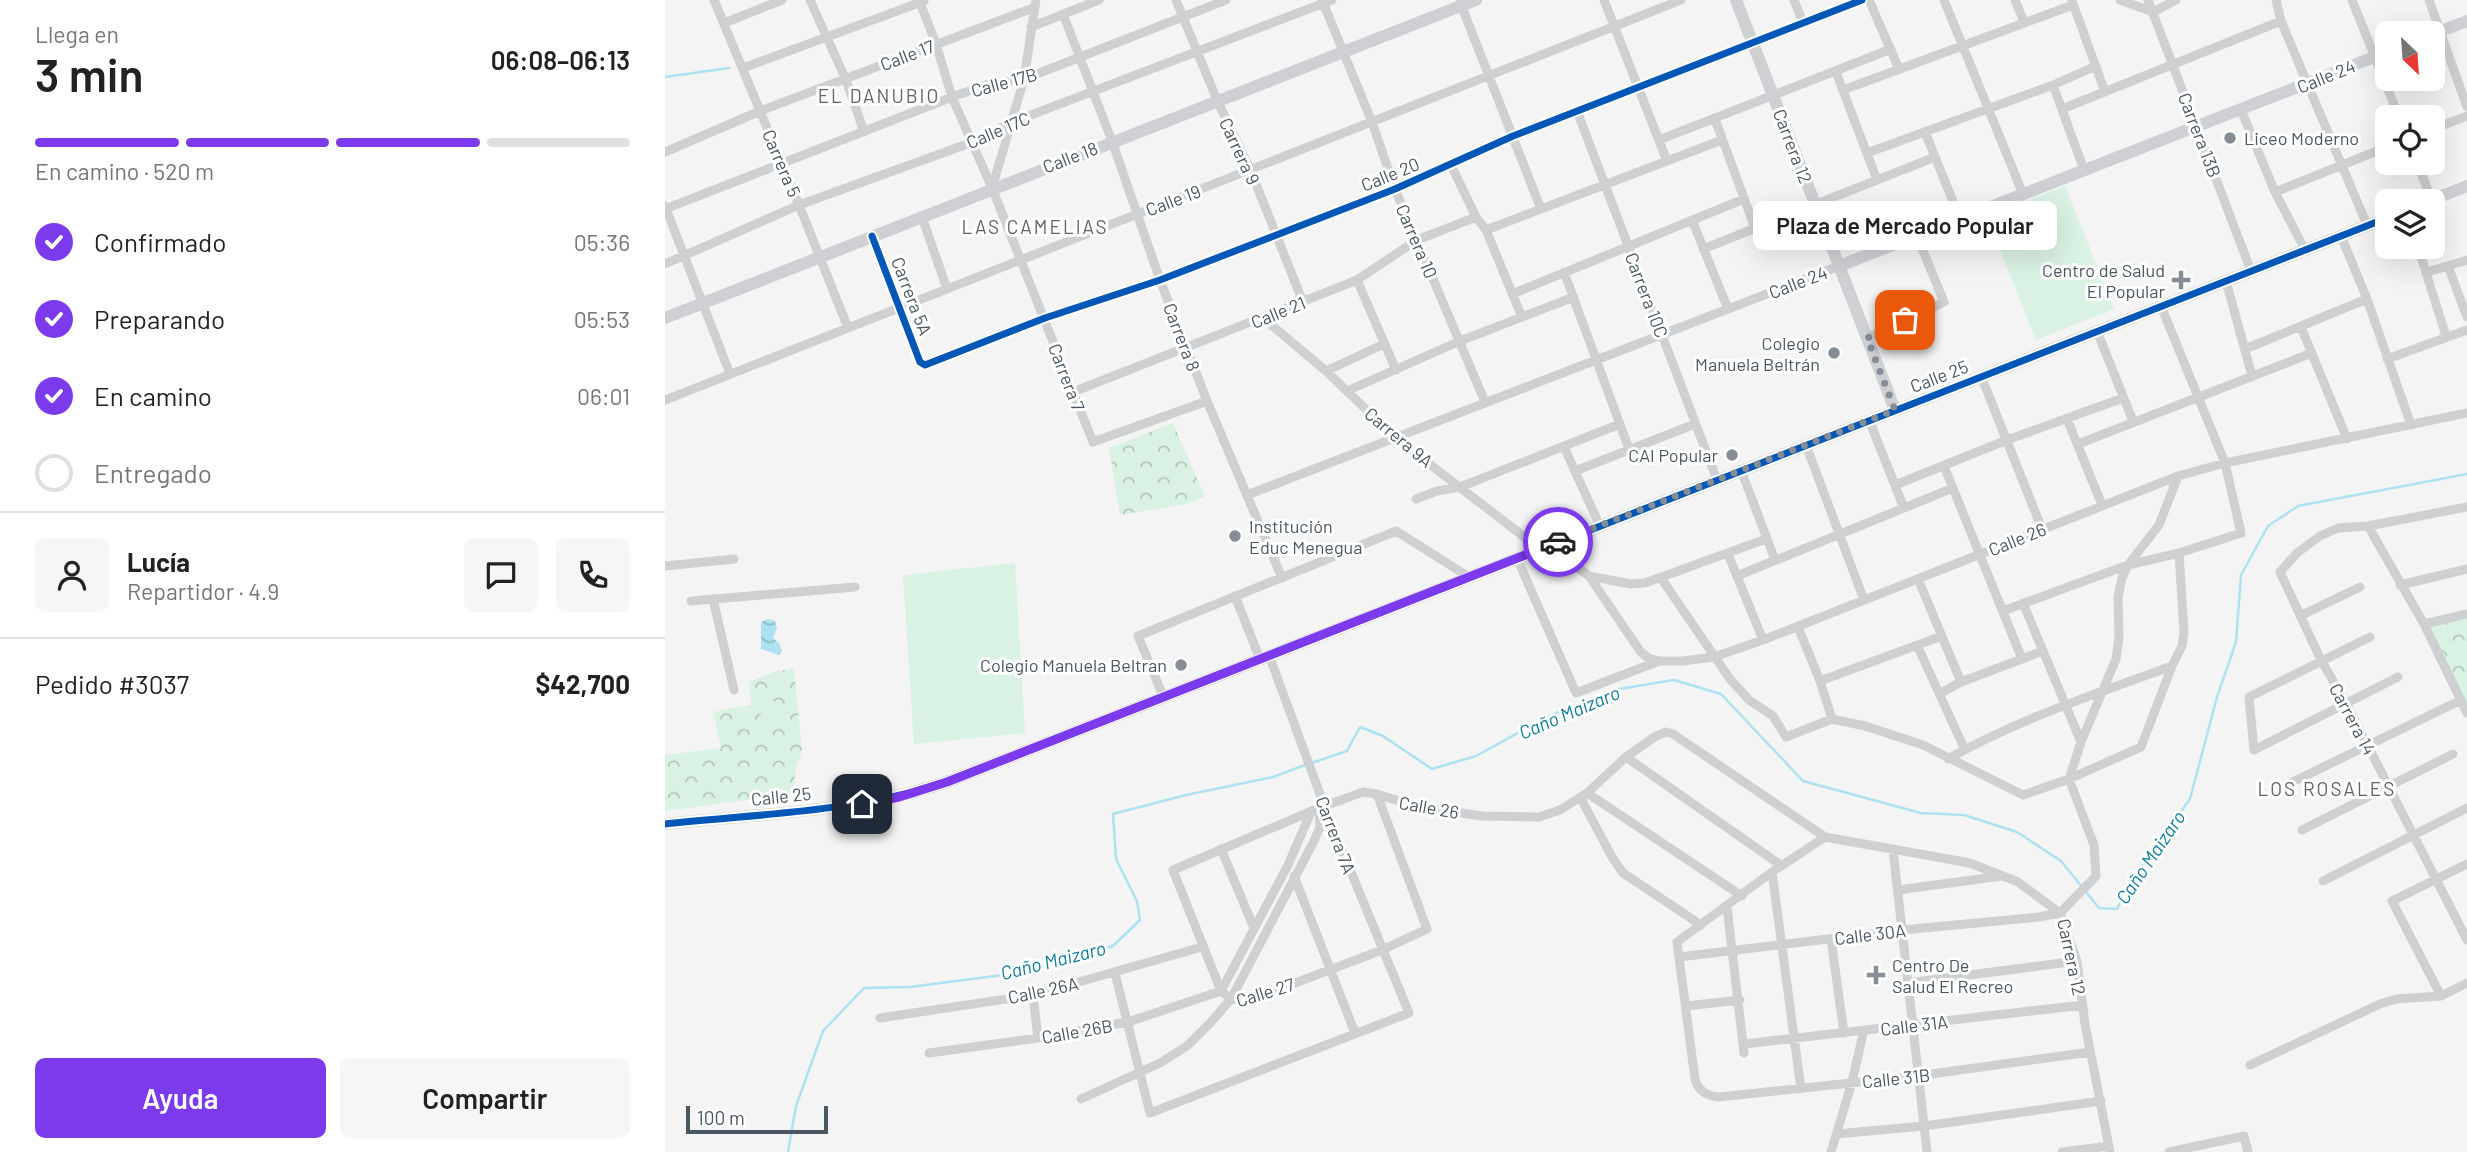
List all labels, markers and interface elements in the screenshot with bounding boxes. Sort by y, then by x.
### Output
text: Llega en [35,20,119,48]
north arrow [2375,21,2445,91]
map controls [2375,21,2445,259]
street label: Calle 17 [877,34,938,75]
text: 06:08–06:13 [491,44,630,75]
text: 3 min [35,46,144,101]
street label: Calle 24 [2294,54,2358,98]
street label: Calle 17B [969,63,1039,101]
district label: EL DANUBIO [818,84,940,107]
street label: Carrera 13B [2174,90,2226,180]
button: locate [2375,105,2445,175]
street label: Carrera 12 [1769,106,1817,186]
street label: Calle 17C [963,107,1033,153]
street label: Carrera 9 [1215,114,1265,188]
street label: Carrera 5 [758,126,806,200]
place label: Liceo Moderno [2244,127,2359,149]
marker: Liceo Moderno [2222,130,2238,146]
street label: Calle 18 [1039,136,1101,178]
street label: Calle 20 [1357,152,1423,196]
text: En camino · 520 m [35,157,214,185]
street label: Calle 19 [1142,179,1204,221]
button: layers [2375,189,2445,259]
street label: Carrera 10 [1392,201,1442,281]
callout: Plaza de Mercado Popular [1753,201,2057,250]
text: Plaza de Mercado Popular [1776,211,2034,239]
district label: LAS CAMELIAS [961,215,1109,238]
icon: check [35,223,73,261]
text: Confirmado [94,226,226,257]
text: 05:36 [574,228,630,256]
street label: Carrera 10C [1621,249,1673,341]
street label: Carrera 5A [887,254,937,338]
place label: Centro de Salud El Popular [2042,259,2165,302]
street label: Calle 24 [1766,261,1830,303]
marker: Centro de Salud El Popular [2171,270,2191,290]
pin [1875,290,1935,350]
street label: Calle 21 [1247,291,1309,333]
icon: check [35,300,73,338]
street label: Carrera 8 [1159,300,1205,374]
icon: bag [1886,301,1924,339]
text: Preparando [94,303,225,334]
text: 05:53 [574,305,630,333]
place label: Colegio Manuela Beltrán [1695,332,1820,375]
street label: Carrera 7 [1044,340,1090,414]
marker: Colegio Manuela Beltrán [1826,345,1842,361]
street label: Calle 25 [1907,355,1971,397]
icon: check [35,377,73,415]
text: En camino [94,380,212,411]
text: 06:01 [577,382,630,410]
street label: Carrera 9A [1360,402,1438,472]
place label: CAI Popular [1628,444,1718,466]
marker: CAI Popular [1724,447,1740,463]
text: Entregado [94,457,212,488]
courier [1523,507,1593,577]
place label: Institución Educ Menegua [1249,515,1362,558]
street label: Calle 26 [1985,517,2049,561]
icon: car [1539,523,1577,561]
marker: Institución Educ Menegua [1227,528,1243,544]
button: person [35,538,109,612]
button: chat [464,538,538,612]
button: phone [556,538,630,612]
text: Lucía [127,546,190,577]
text: Repartidor · 4.9 [127,577,279,605]
place label: Colegio Manuela Beltran [980,654,1167,676]
marker: Colegio Manuela Beltran [1173,657,1189,673]
text: Pedido #3037 [35,668,189,699]
text: $42,700 [535,668,630,699]
street label: Carrera 14 [2325,679,2381,759]
water label: Caño Maizaro [1515,680,1623,744]
pin [832,774,892,834]
district label: LOS ROSALES [2258,777,2396,800]
street label: Calle 25 [750,782,812,810]
icon: home [843,785,881,823]
street label: Calle 26 [1397,791,1461,823]
street label: Carrera 7A [1311,793,1361,877]
water label: Caño Maizaro [2110,806,2190,908]
street label: Carrera 12 [2053,917,2091,997]
street label: Calle 30A [1833,919,1907,949]
water label: Caño Maizaro [998,936,1108,984]
place label: Centro De Salud El Recreo [1892,954,2013,997]
marker: Centro De Salud El Recreo [1866,965,1886,985]
street label: Calle 26A [1006,972,1080,1008]
street label: Calle 27 [1233,973,1297,1011]
street label: Calle 31A [1879,1010,1949,1040]
street label: Calle 26B [1040,1014,1114,1048]
button: Ayuda [35,1058,326,1138]
button: Compartir [340,1058,630,1138]
street label: Calle 31B [1861,1063,1931,1093]
scale bar [686,1103,828,1135]
text: 100 m [697,1106,745,1129]

